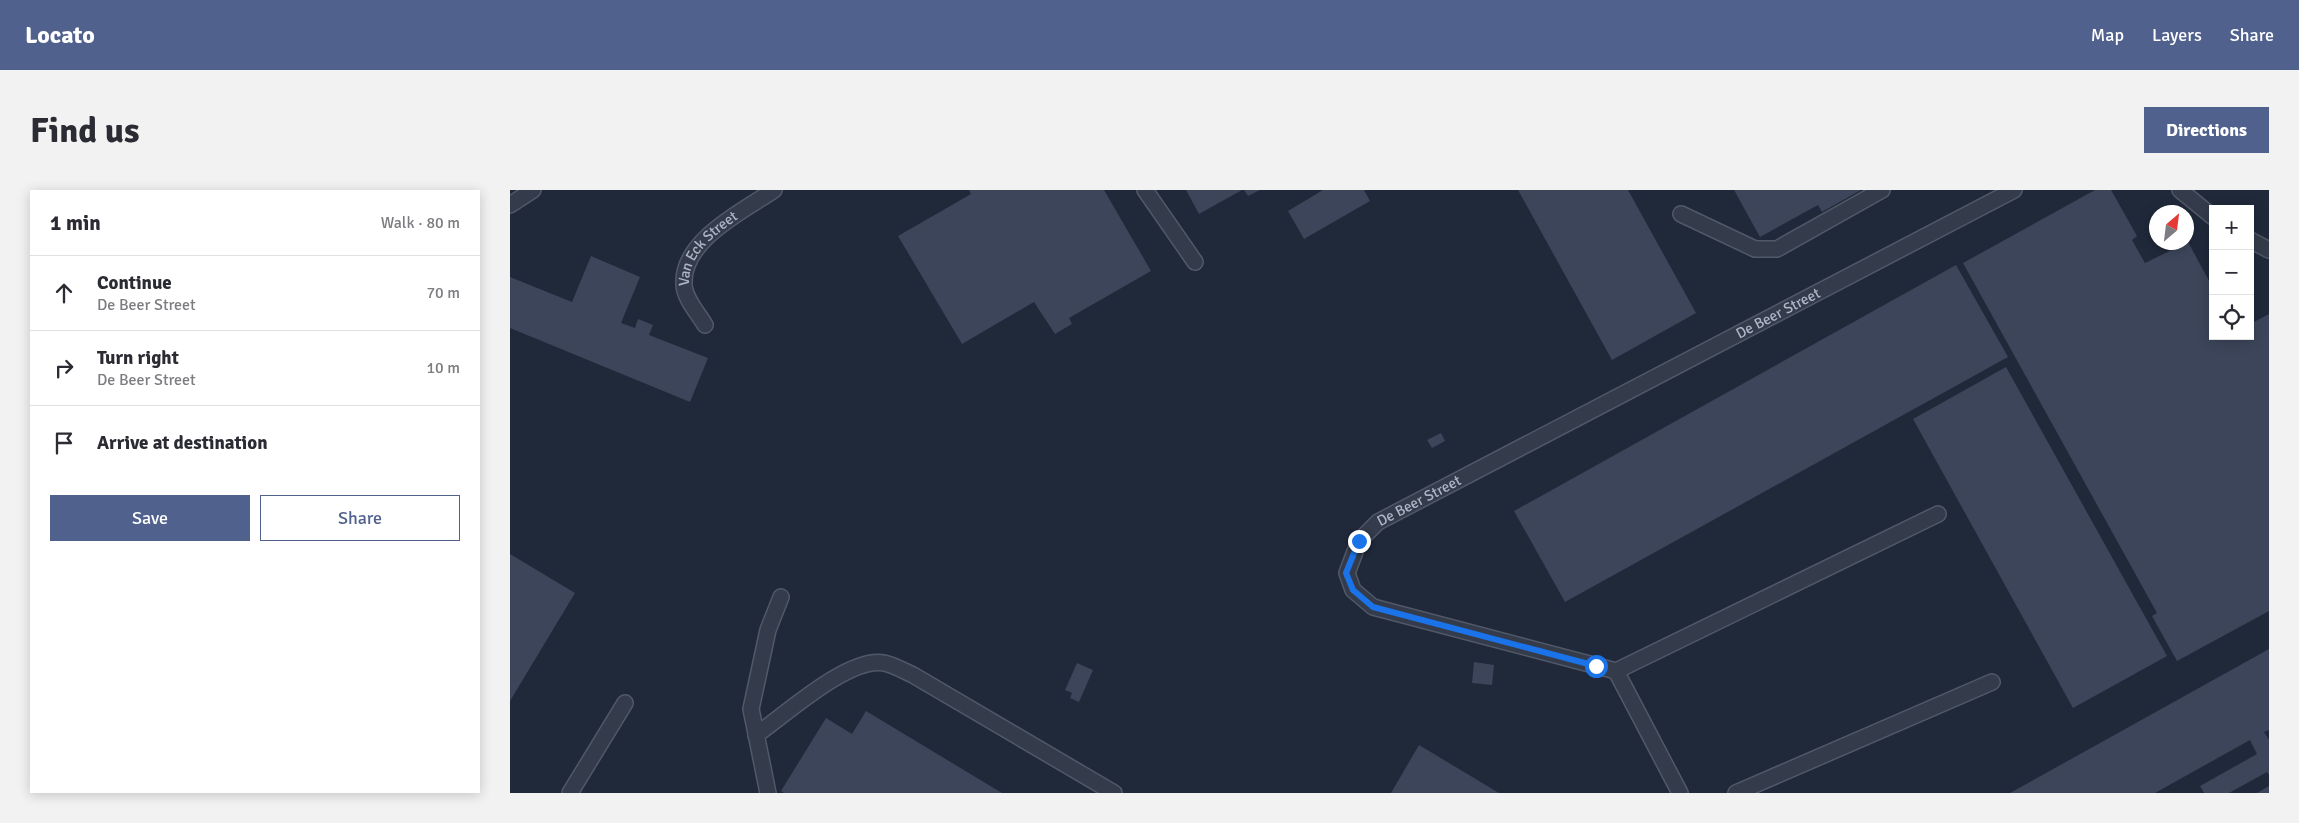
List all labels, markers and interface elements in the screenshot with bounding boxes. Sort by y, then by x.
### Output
text: Locato [25,20,95,50]
text: Map [2091,24,2124,46]
text: Layers [2152,24,2202,46]
text: Share [2230,24,2274,46]
button: Directions [2144,107,2269,153]
text: Find us [30,109,140,152]
north arrow [2149,205,2194,250]
map controls [2209,205,2254,340]
button: + [2209,205,2254,250]
street label: Van Eck Street [675,207,741,286]
text: 1 min [50,210,101,236]
text: Walk · 80 m [381,213,460,233]
button: − [2209,250,2254,295]
text: Continue [97,271,172,295]
icon: ahead [50,279,78,307]
text: 70 m [426,283,460,303]
street label: De Beer Street [1733,284,1823,343]
text: De Beer Street [97,295,196,315]
button: locate [2209,295,2254,340]
text: Turn right [97,346,179,370]
icon: right [50,354,78,382]
text: 10 m [426,358,460,378]
text: De Beer Street [97,370,196,390]
icon: arrive [50,429,78,457]
text: Arrive at destination [97,431,268,455]
street label: De Beer Street [1374,471,1464,530]
button: Save [50,495,250,541]
button: Share [260,495,460,541]
route end [1348,530,1371,553]
route start [1585,655,1608,678]

